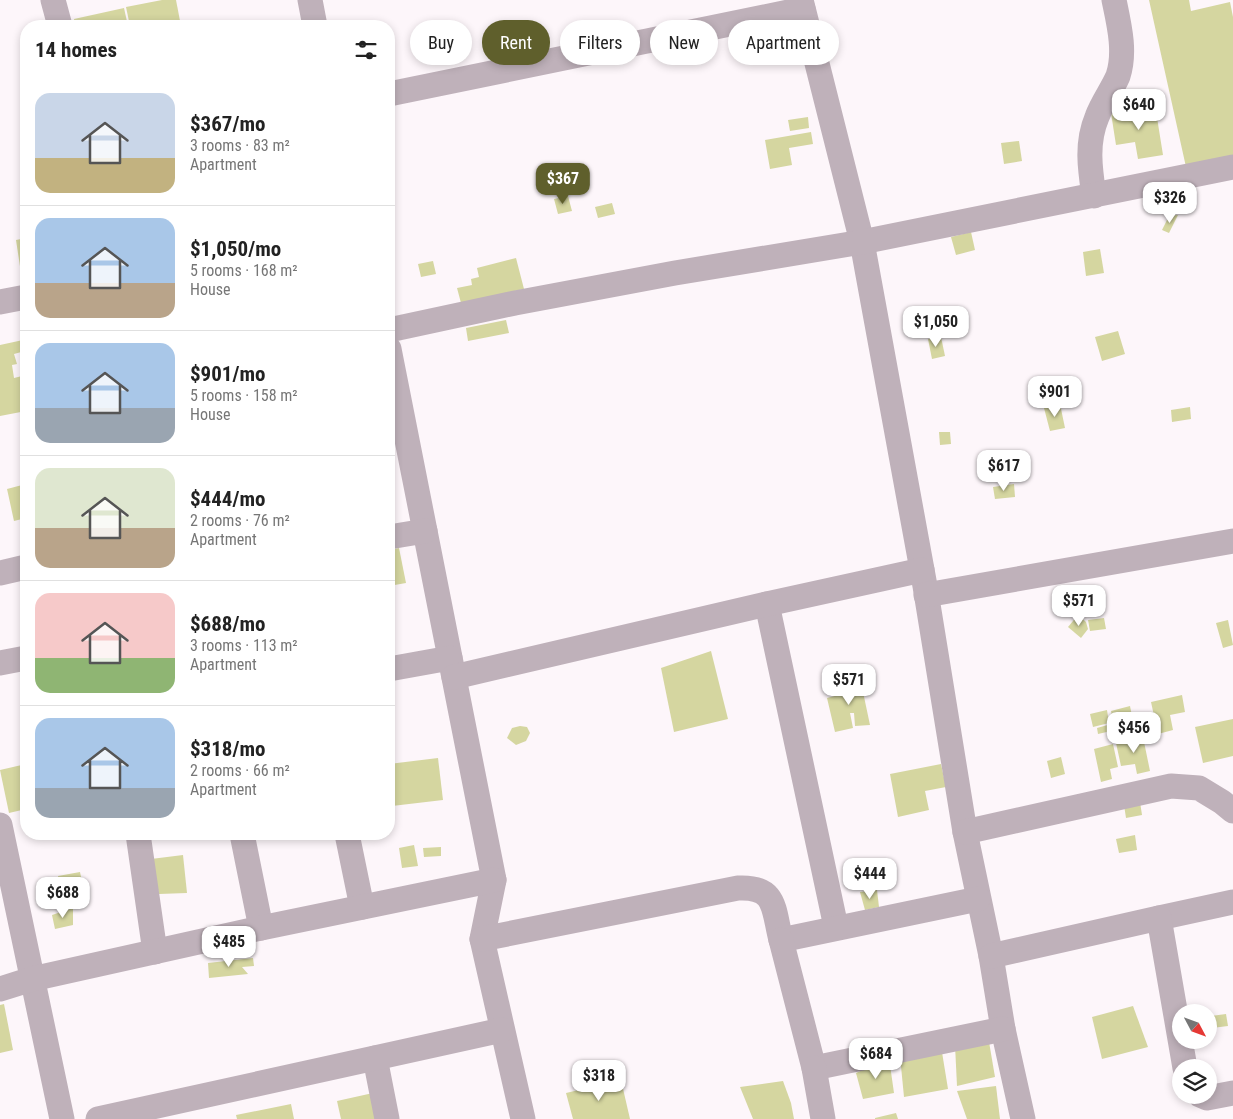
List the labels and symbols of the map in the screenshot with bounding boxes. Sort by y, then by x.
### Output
pin: $640 [1109,88,1169,131]
pin: $367 [533,162,593,205]
pin: $326 [1140,182,1200,224]
pin: $1,050 [895,306,977,348]
pin: $901 [1025,376,1085,418]
pin: $617 [974,450,1034,492]
pin: $571 [1049,584,1109,627]
pin: $571 [819,664,879,706]
pin: $456 [1104,712,1164,754]
pin: $444 [840,858,900,900]
pin: $688 [33,876,93,919]
pin: $485 [199,926,259,968]
north arrow [1172,1004,1218,1049]
pin: $684 [846,1038,906,1080]
pin: $318 [569,1060,629,1102]

